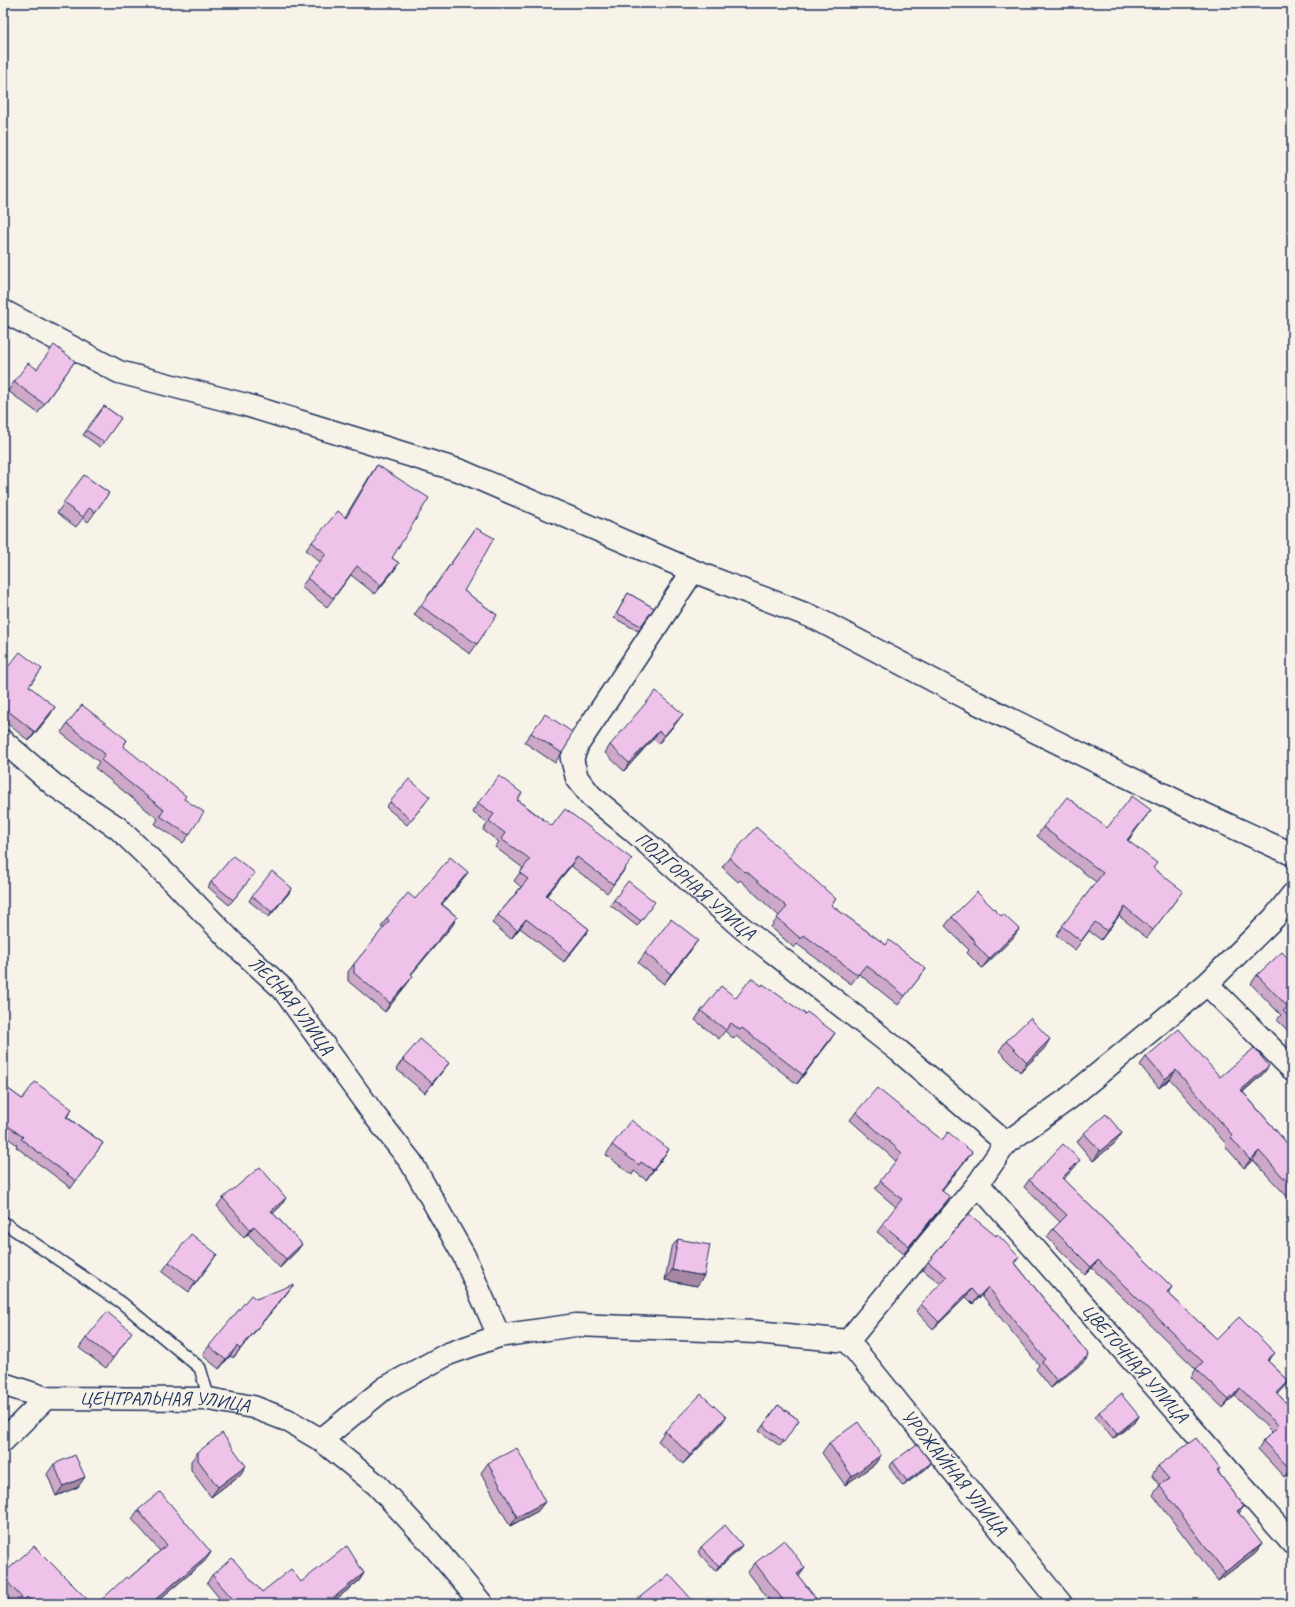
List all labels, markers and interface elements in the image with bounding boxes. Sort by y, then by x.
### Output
street label: ПОДГОРНАЯ УЛИЦА [630,826,761,946]
street label: ЛЕСНАЯ УЛИЦА [244,951,339,1060]
street label: ЦВЕТОЧНАЯ УЛИЦА [1076,1299,1194,1429]
street label: ЦЕНТРАЛЬНАЯ УЛИЦА [80,1386,253,1418]
street label: УРОЖАЙНАЯ УЛИЦА [896,1405,1013,1540]

